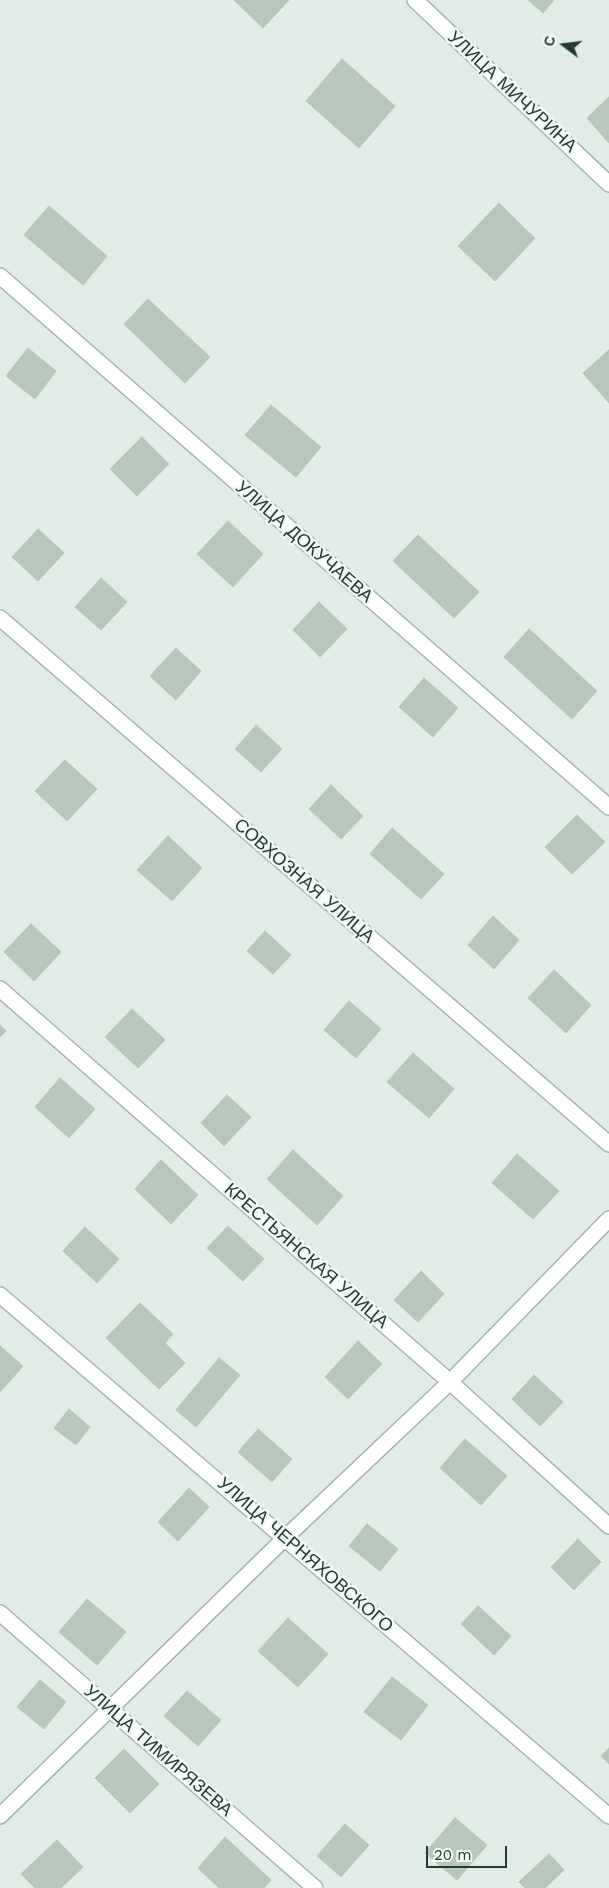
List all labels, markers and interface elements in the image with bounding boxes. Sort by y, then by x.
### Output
north arrow [539,20,589,70]
street label: УЛИЦА МИЧУРИНА [443,27,581,157]
text: С [540,34,559,48]
street label: УЛИЦА ДОКУЧАЕВА [231,477,377,607]
street label: СОВХОЗНАЯ УЛИЦА [229,814,379,948]
street label: КРЕСТЬЯНСКАЯ УЛИЦА [220,1179,392,1333]
street label: УЛИЦА ЧЕРНЯХОВСКОГО [213,1473,397,1637]
street label: УЛИЦА ТИМИРЯЗЕВА [79,1681,237,1821]
scale bar [429,1836,510,1868]
text: 20 m [434,1846,472,1864]

